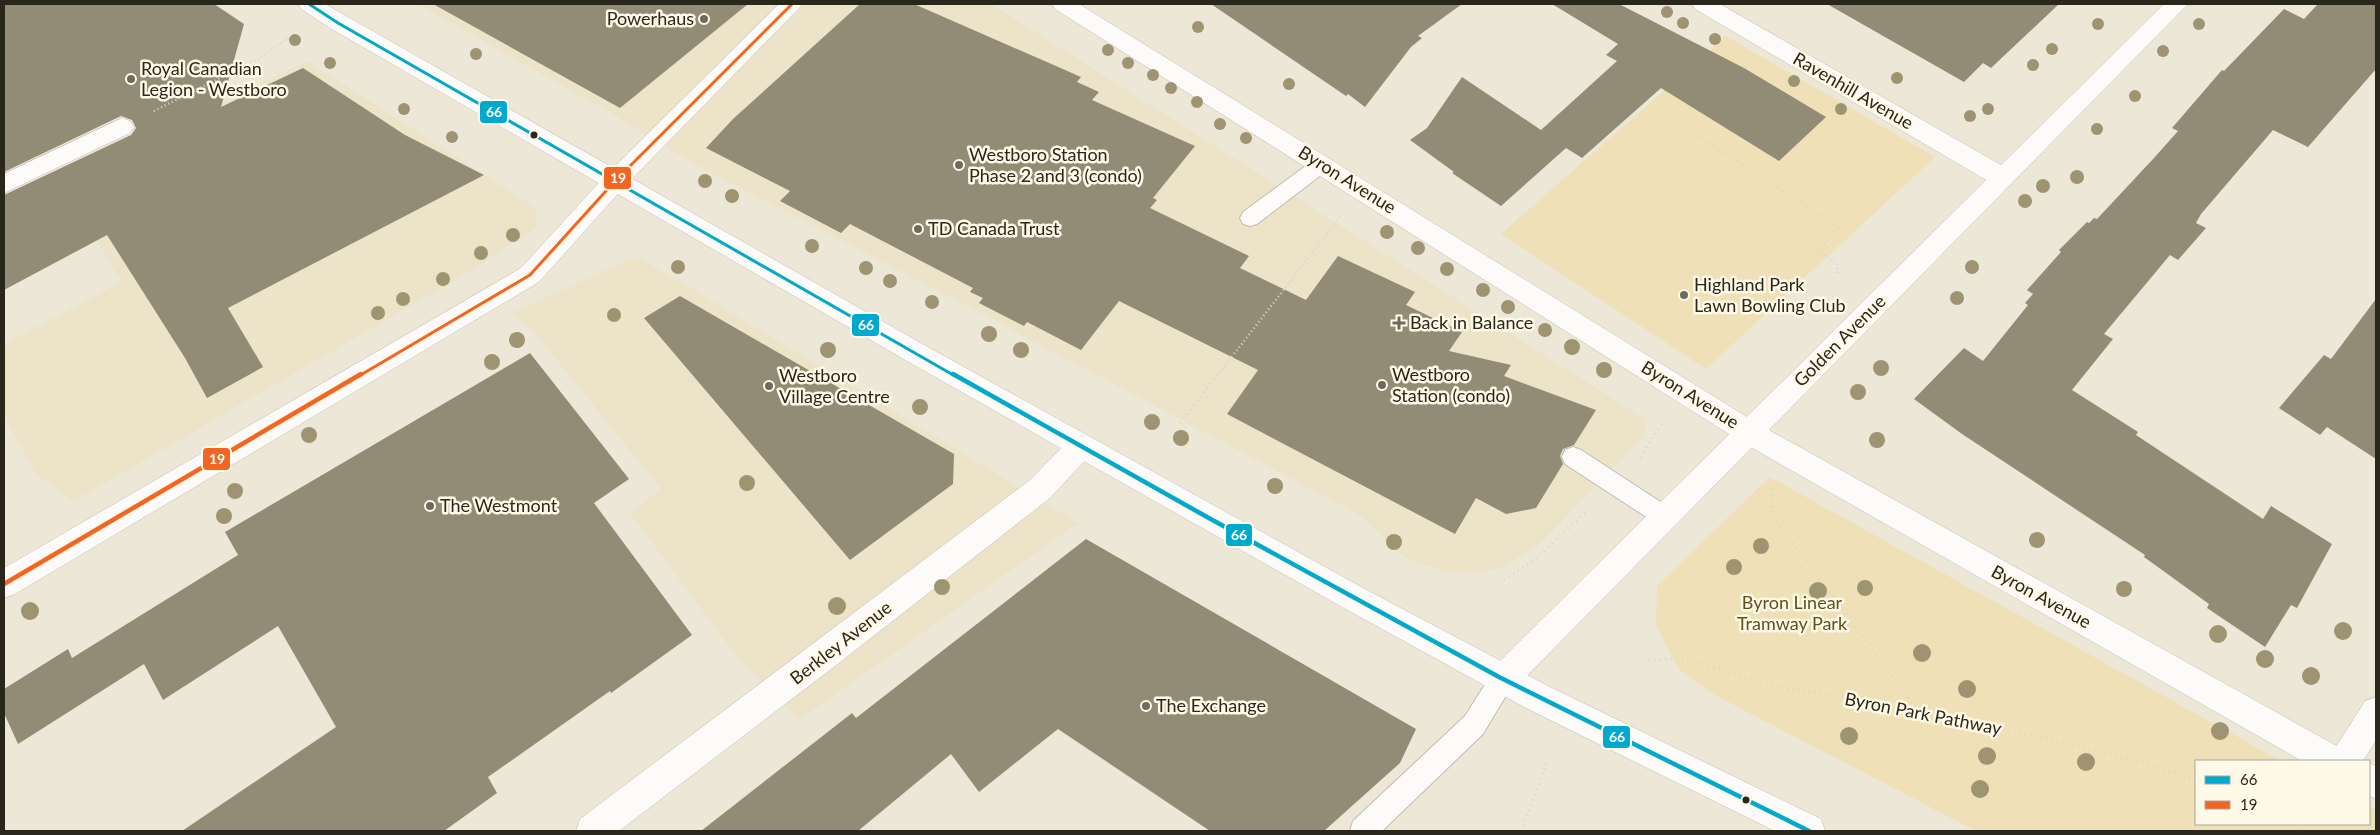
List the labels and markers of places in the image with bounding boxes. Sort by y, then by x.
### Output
place label: Powerhaus [607,7,694,29]
marker: Powerhaus [698,13,710,25]
place label: Royal Canadian Legion - Westboro [141,57,287,100]
marker: Royal Canadian Legion - Westboro [125,73,137,85]
unlabelled marker [529,130,539,140]
place label: Westboro Station Phase 2 and 3 (condo) [969,143,1142,186]
marker: Westboro Station Phase 2 and 3 (condo) [953,159,965,171]
place label: TD Canada Trust [928,217,1060,239]
marker: TD Canada Trust [912,223,924,235]
place label: Highland Park Lawn Bowling Club [1694,273,1846,316]
marker: Highland Park Lawn Bowling Club [1678,289,1690,301]
place label: Back in Balance [1410,311,1533,333]
marker: Back in Balance [1392,316,1406,330]
place label: Westboro Station (condo) [1392,363,1510,406]
place label: Westboro Village Centre [779,364,890,407]
marker: Westboro Station (condo) [1376,379,1388,391]
marker: Westboro Village Centre [763,380,775,392]
place label: The Westmont [440,494,558,516]
marker: The Westmont [424,500,436,512]
place label: The Exchange [1156,694,1266,716]
marker: The Exchange [1140,700,1152,712]
unlabelled marker [1741,795,1751,805]

